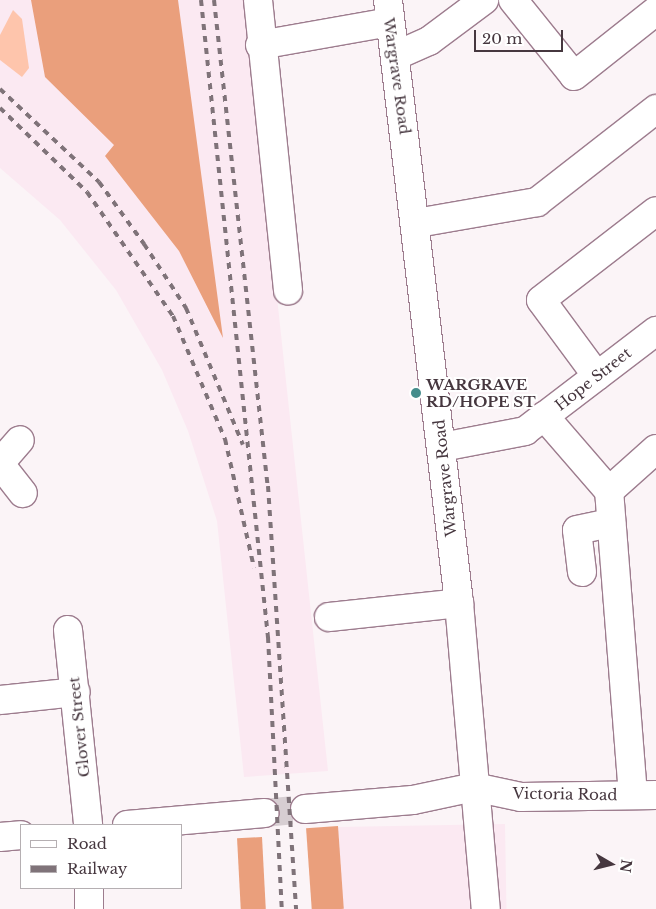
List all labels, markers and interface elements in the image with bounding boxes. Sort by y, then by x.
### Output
street label: Wargrave Road [380,17,414,135]
scale bar [476,20,565,52]
text: 20 m [482,29,522,48]
street label: Hope Street [551,344,635,414]
place label: WARGRAVE RD/HOPE ST [426,375,536,410]
marker: WARGRAVE RD/HOPE ST [410,387,422,399]
street label: Wargrave Road [430,419,460,537]
street label: Glover Street [65,676,93,778]
street label: Victoria Road [512,784,618,804]
legend [20,824,182,889]
text: Road [67,834,107,853]
north arrow [586,839,636,889]
text: N [616,858,636,874]
text: Railway [67,859,127,878]

